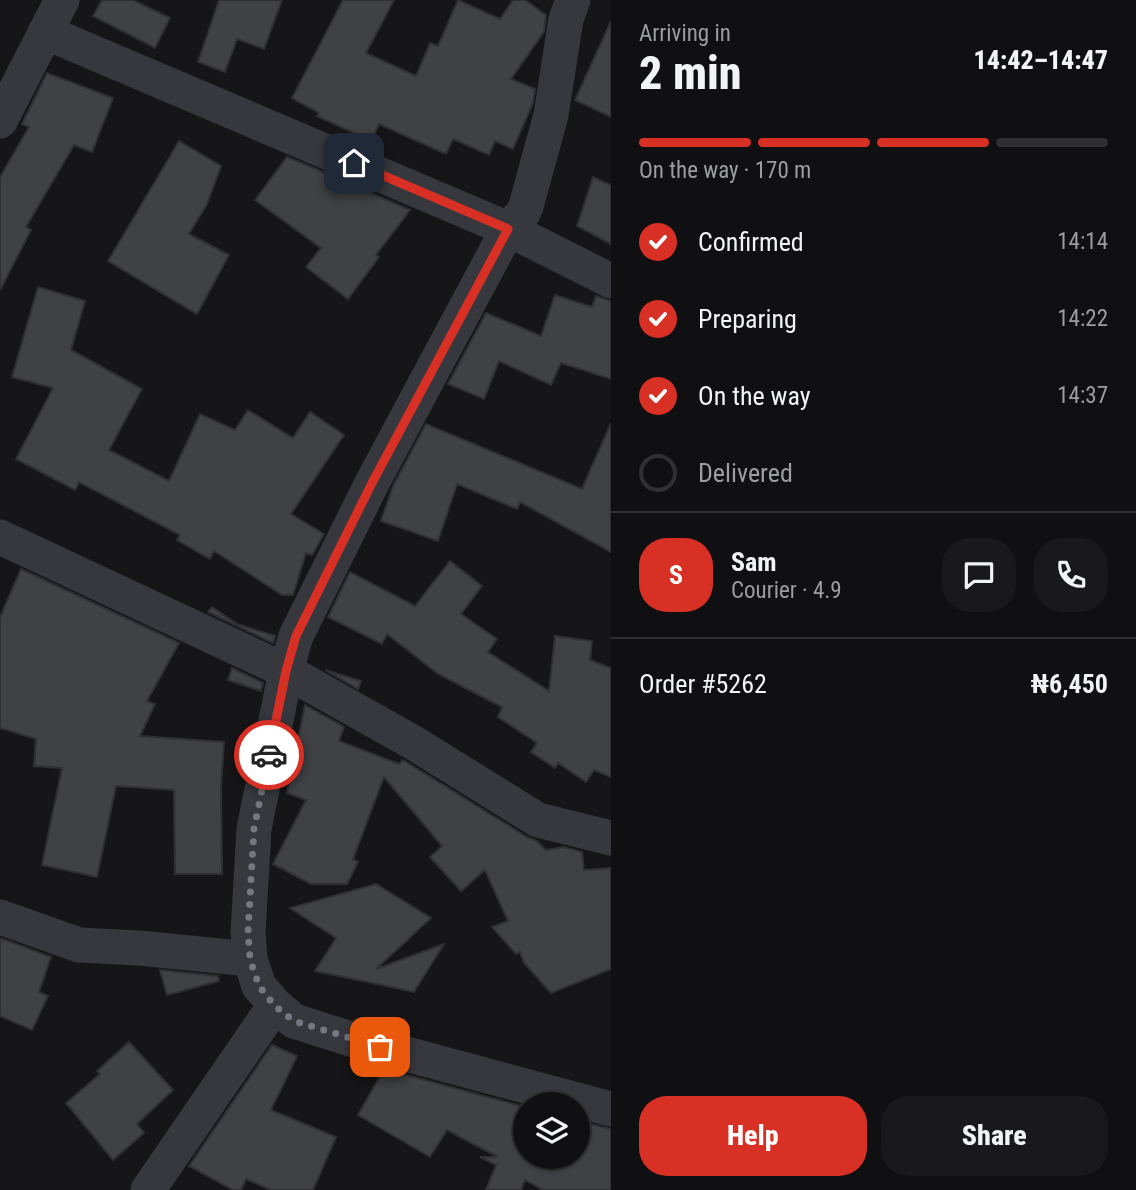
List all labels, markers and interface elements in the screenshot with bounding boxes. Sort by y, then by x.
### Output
text: Arriving in [639,20,731,47]
text: 14:42–14:47 [974,45,1108,75]
text: 2 min [639,46,742,100]
pin [324,133,384,193]
icon: home [335,144,373,182]
text: On the way · 170 m [639,157,811,184]
icon: check [639,223,677,261]
text: Confirmed [698,227,804,257]
text: 14:14 [1057,228,1108,255]
icon: check [639,300,677,338]
text: Preparing [698,304,797,334]
text: 14:22 [1057,305,1108,332]
icon: check [639,377,677,415]
text: On the way [698,381,811,411]
text: 14:37 [1057,382,1108,409]
text: Delivered [698,458,793,488]
button: chat [942,538,1016,612]
button: phone [1034,538,1108,612]
text: Sam [731,547,777,577]
text: S [669,560,683,590]
text: Courier · 4.9 [731,577,842,604]
text: Order #5262 [639,669,767,699]
text: ₦6,450 [1031,669,1108,699]
courier [234,720,304,790]
icon: car [250,736,288,774]
pin [350,1017,410,1077]
icon: bag [361,1028,399,1066]
map controls [513,1092,590,1169]
button: layers [513,1092,590,1169]
button: Help [639,1096,867,1176]
button: Share [881,1096,1108,1176]

